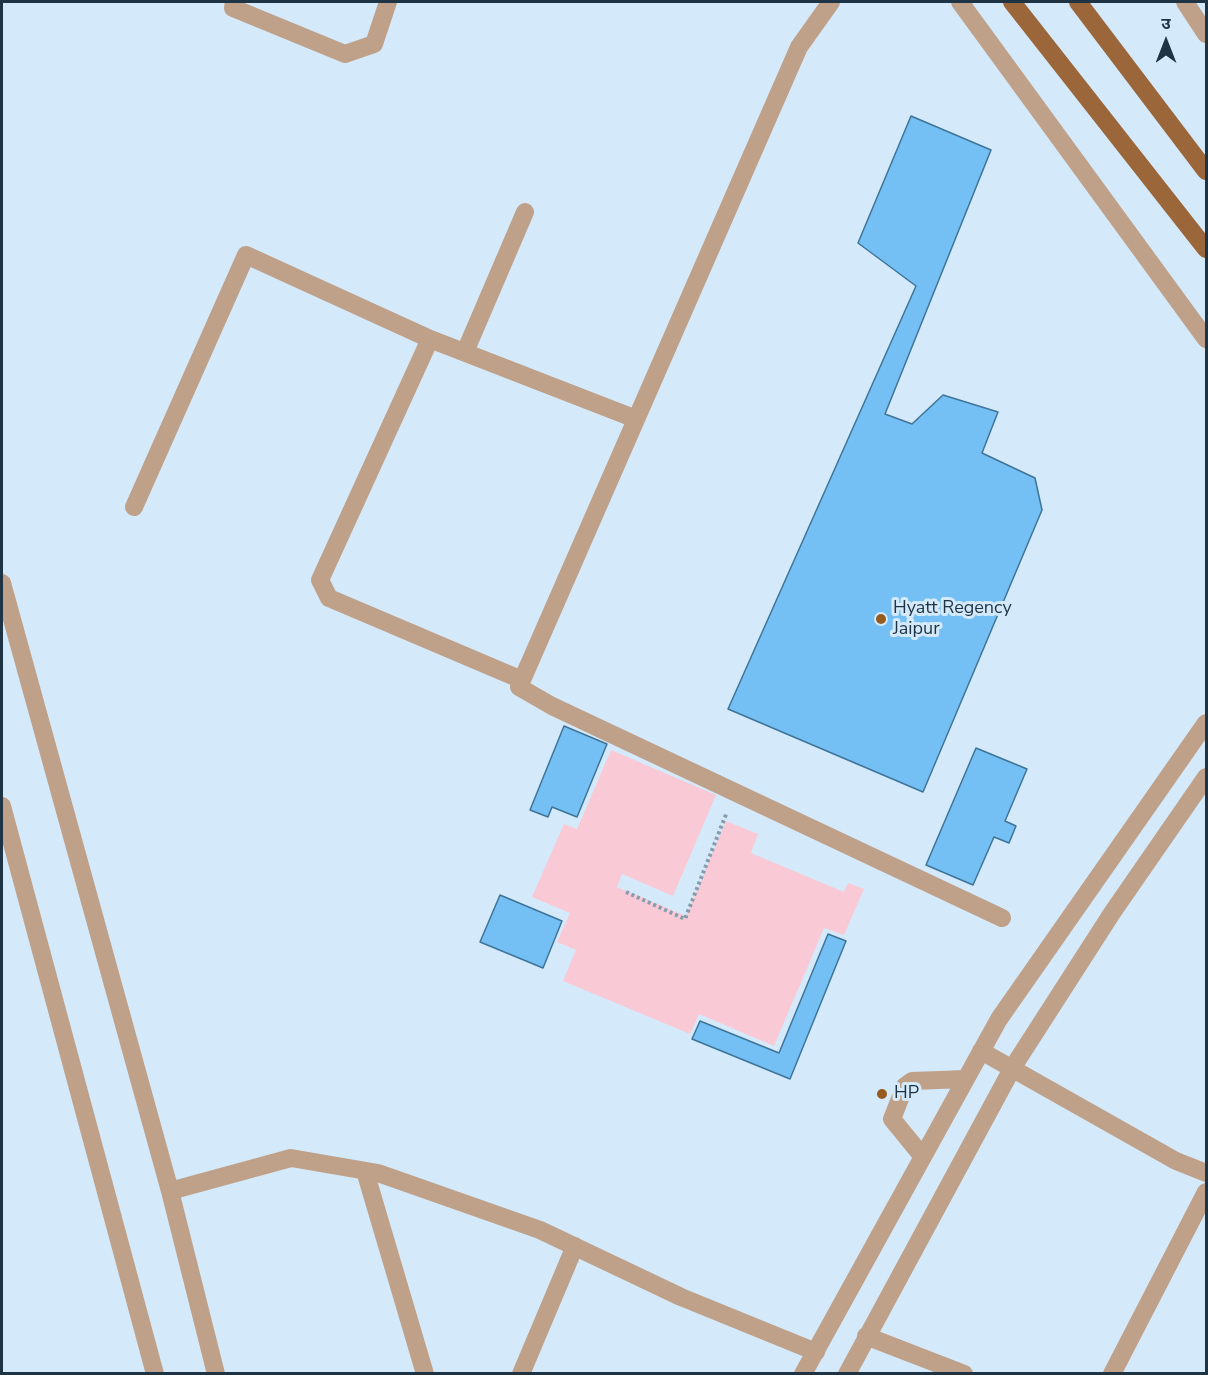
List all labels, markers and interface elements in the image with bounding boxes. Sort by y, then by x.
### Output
north arrow [1136,12,1196,72]
text: उ [1161,13,1171,35]
place label: Hyatt Regency Jaipur [893,598,1012,640]
marker: Hyatt Regency Jaipur [874,612,888,626]
place label: HP [894,1083,919,1105]
marker: HP [875,1087,889,1101]

